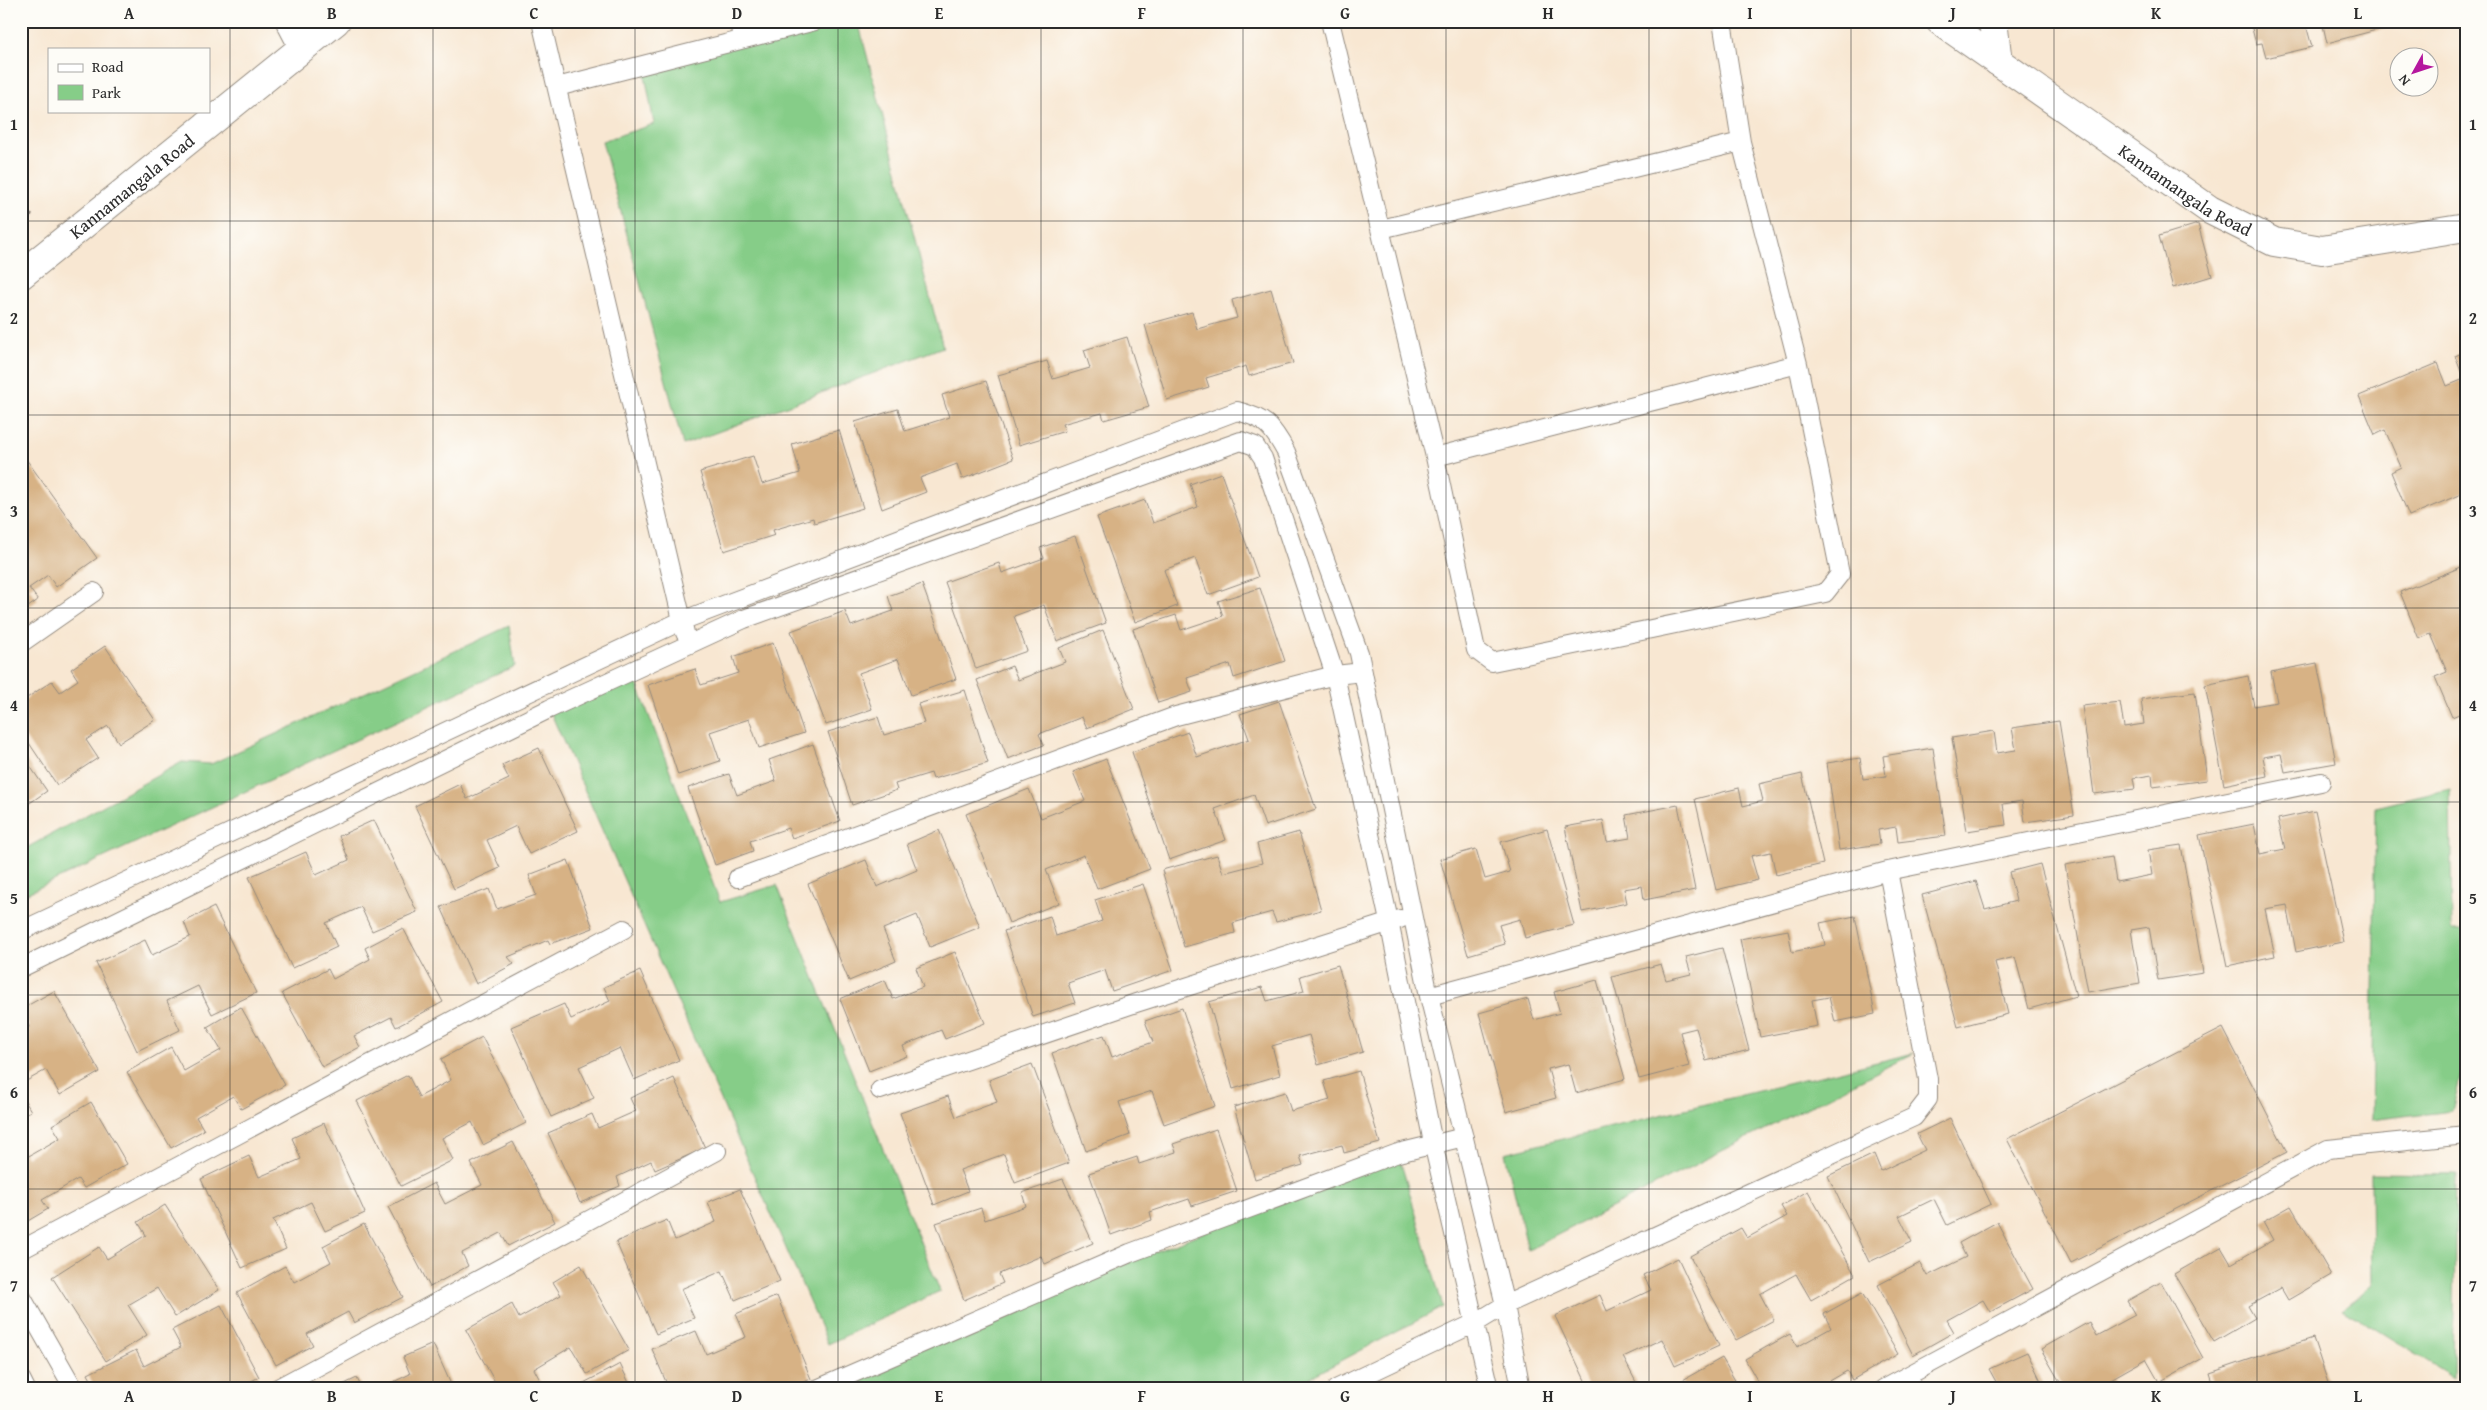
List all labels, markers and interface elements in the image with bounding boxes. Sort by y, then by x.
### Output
text: A [124,1,135,25]
text: B [327,1,337,25]
text: C [529,1,539,25]
text: D [732,1,742,25]
text: E [935,1,944,25]
text: F [1138,1,1146,25]
text: G [1340,1,1350,25]
text: H [1542,1,1554,25]
text: I [1747,1,1753,25]
text: J [1947,1,1956,25]
text: K [2151,1,2162,25]
text: L [2354,1,2363,25]
legend [48,48,210,112]
north arrow [2390,48,2440,98]
text: Road [92,56,123,77]
text: N [2393,70,2415,90]
text: Park [92,82,121,103]
text: 1 [10,112,18,136]
text: 1 [2469,112,2477,136]
street label: Kannamangala Road [63,127,200,245]
street label: Kannamangala Road [2113,137,2257,243]
text: 2 [10,306,18,330]
text: 2 [2469,306,2477,330]
text: 3 [10,499,18,523]
text: 3 [2469,499,2477,523]
text: 4 [10,693,18,717]
text: 4 [2469,693,2477,717]
text: 5 [10,886,18,910]
text: 5 [2469,886,2477,910]
text: 6 [10,1080,18,1104]
text: 6 [2469,1080,2477,1104]
text: 7 [10,1273,18,1297]
text: 7 [2469,1273,2477,1297]
text: A [124,1384,135,1408]
text: B [327,1384,337,1408]
text: C [529,1384,539,1408]
text: D [732,1384,742,1408]
text: E [935,1384,944,1408]
text: F [1138,1384,1146,1408]
text: G [1340,1384,1350,1408]
text: H [1542,1384,1554,1408]
text: I [1747,1384,1753,1408]
text: J [1947,1384,1956,1408]
text: K [2151,1384,2162,1408]
text: L [2354,1384,2363,1408]

